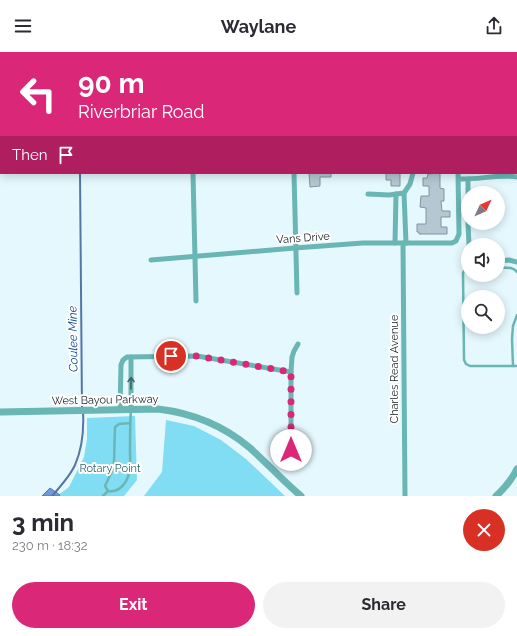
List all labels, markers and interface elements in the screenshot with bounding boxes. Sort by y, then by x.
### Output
icon: menu [12,15,34,37]
icon: share [483,15,505,37]
text: Waylane [221,16,296,37]
text: 90 m [78,67,144,100]
icon: left [12,68,64,120]
text: Riverbriar Road [78,101,205,122]
icon: arrive [55,144,77,166]
text: Then [12,146,47,164]
north arrow [461,186,505,230]
map controls [461,186,505,334]
street label: Vans Drive [276,230,331,246]
button: sound [461,238,505,282]
button: search [461,290,505,334]
water label: Coulee Mine [65,305,81,372]
street label: Charles Read Avenue [388,314,401,423]
pin [154,339,188,373]
icon: arrive [160,345,182,367]
one-way arrow [127,377,135,390]
street label: West Bayou Parkway [51,393,159,407]
position arrow [270,429,312,471]
park label: Rotary Point [79,462,141,475]
text: 3 min [12,508,74,537]
button: close [463,509,505,551]
text: 230 m · 18:32 [12,538,87,553]
button: Exit [12,582,255,628]
button: Share [263,582,505,628]

